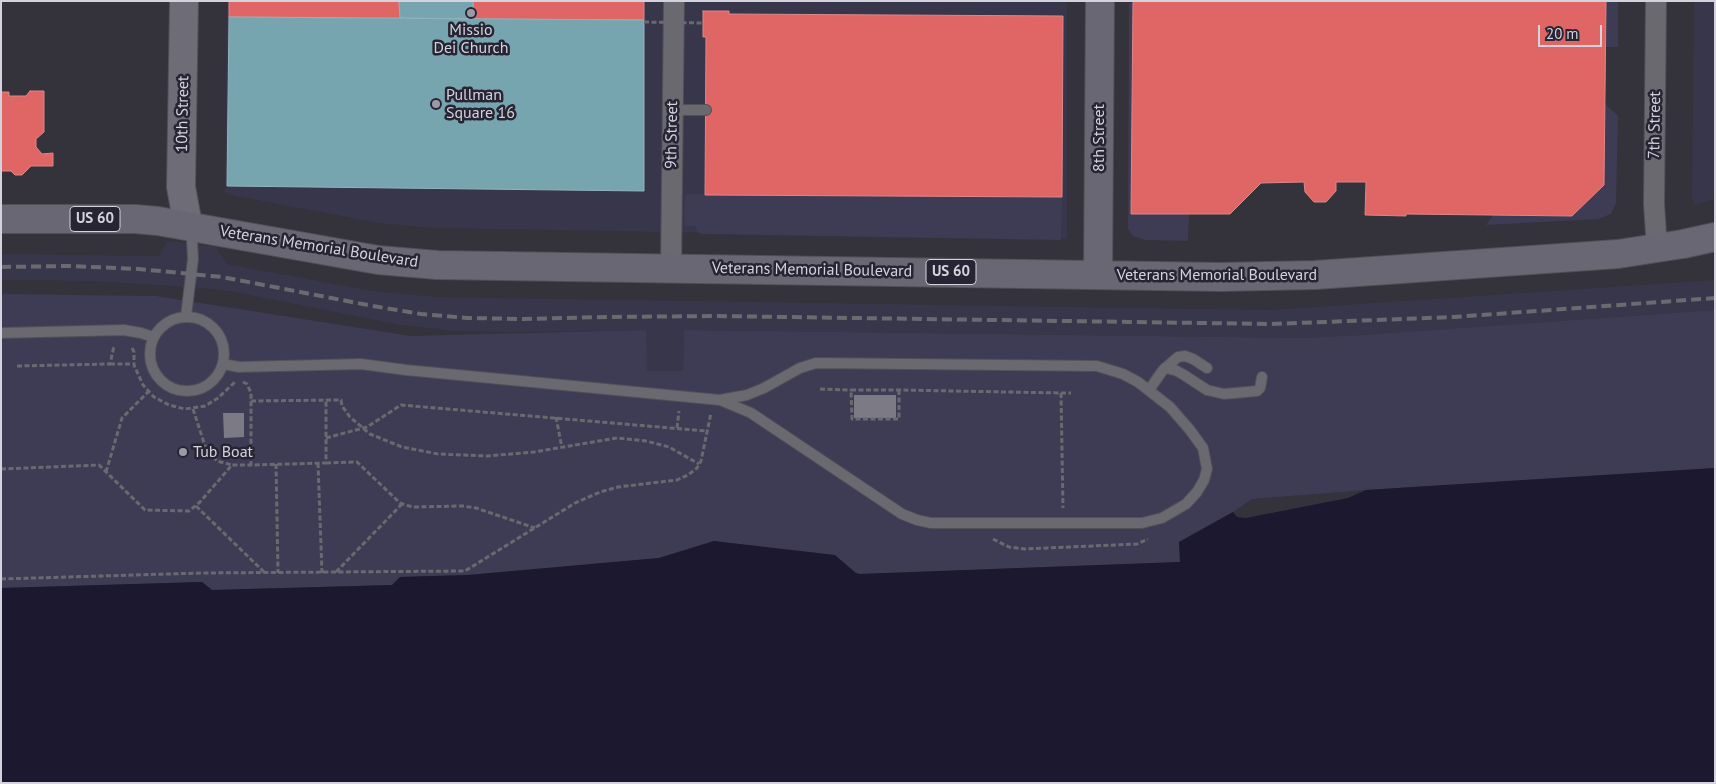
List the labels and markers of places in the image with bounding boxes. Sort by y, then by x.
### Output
marker: Missio Dei Church [465,7,477,19]
place label: Missio Dei Church [433,20,509,58]
place label: Pullman Square 16 [446,85,515,123]
marker: Pullman Square 16 [430,98,442,110]
place label: Tub Boat [193,442,253,462]
marker: Tub Boat [177,446,189,458]

